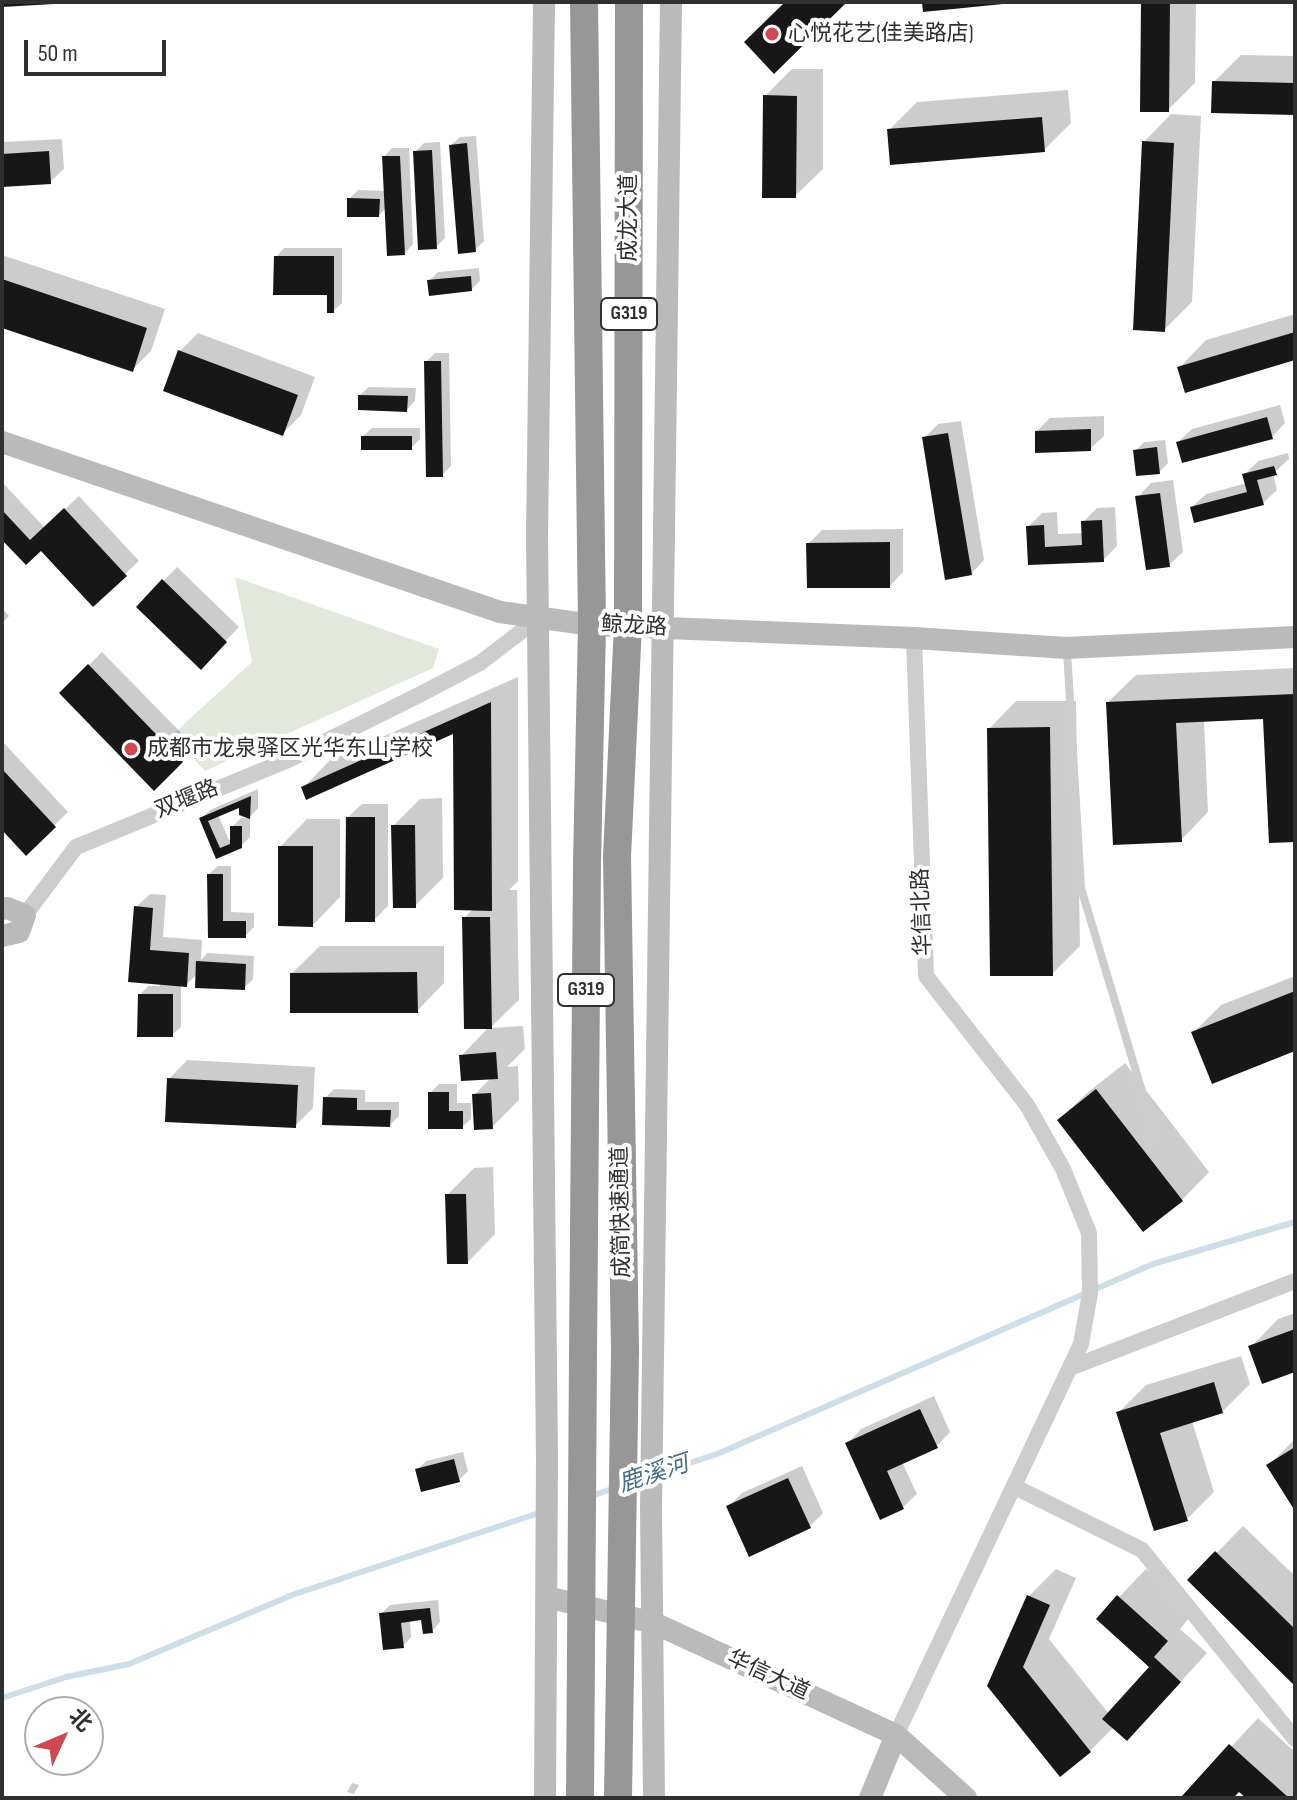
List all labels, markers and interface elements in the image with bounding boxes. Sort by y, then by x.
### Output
place label: 心悦花艺(佳美路店) [788,21,974,47]
scale bar [28,24,170,74]
marker: 心悦花艺(佳美路店) [763,25,781,43]
text: 50 m [38,39,78,68]
street label: 成龙大道 [616,174,642,262]
road number: G319 [601,298,657,330]
street label: 鲸龙路 [600,612,668,642]
place label: 成都市龙泉驿区光华东山学校 [147,736,433,762]
marker: 成都市龙泉驿区光华东山学校 [122,740,140,758]
street label: 双堰路 [151,775,223,825]
street label: 华信北路 [908,868,938,956]
road number: G319 [558,974,614,1006]
street label: 成简快速通道 [608,1146,636,1278]
water label: 鹿溪河 [615,1450,693,1500]
street label: 华信大道 [723,1645,813,1707]
north arrow [24,1696,104,1776]
text: 北 [63,1703,98,1738]

